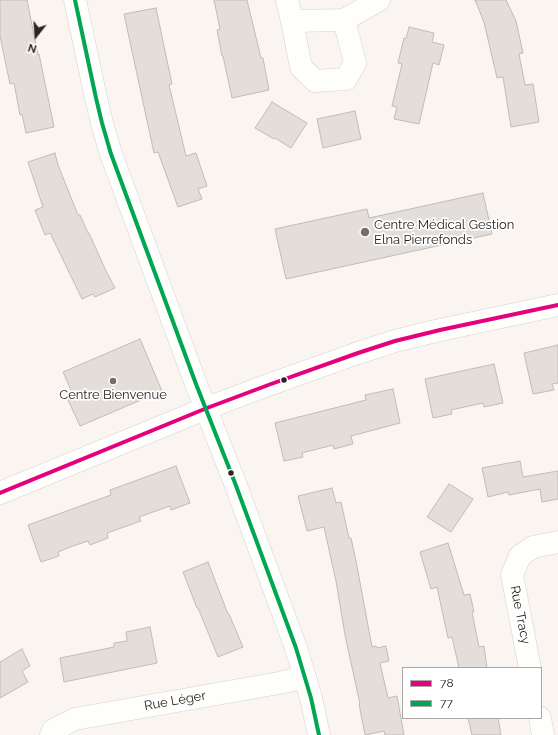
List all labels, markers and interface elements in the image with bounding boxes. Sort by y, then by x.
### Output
north arrow [16,16,56,56]
text: N [26,41,38,55]
place label: Centre Médical Gestion Elna Pierrefonds [374,217,514,248]
marker: Centre Médical Gestion Elna Pierrefonds [359,226,371,238]
unlabelled marker [279,375,289,385]
marker: Centre Bienvenue [108,376,118,386]
place label: Centre Bienvenue [59,387,167,403]
unlabelled marker [226,468,236,478]
street label: Rue Tracy [507,584,533,646]
legend [402,667,542,719]
text: 78 [440,676,454,690]
street label: Rue Léger [143,688,207,714]
text: 77 [440,696,453,710]

